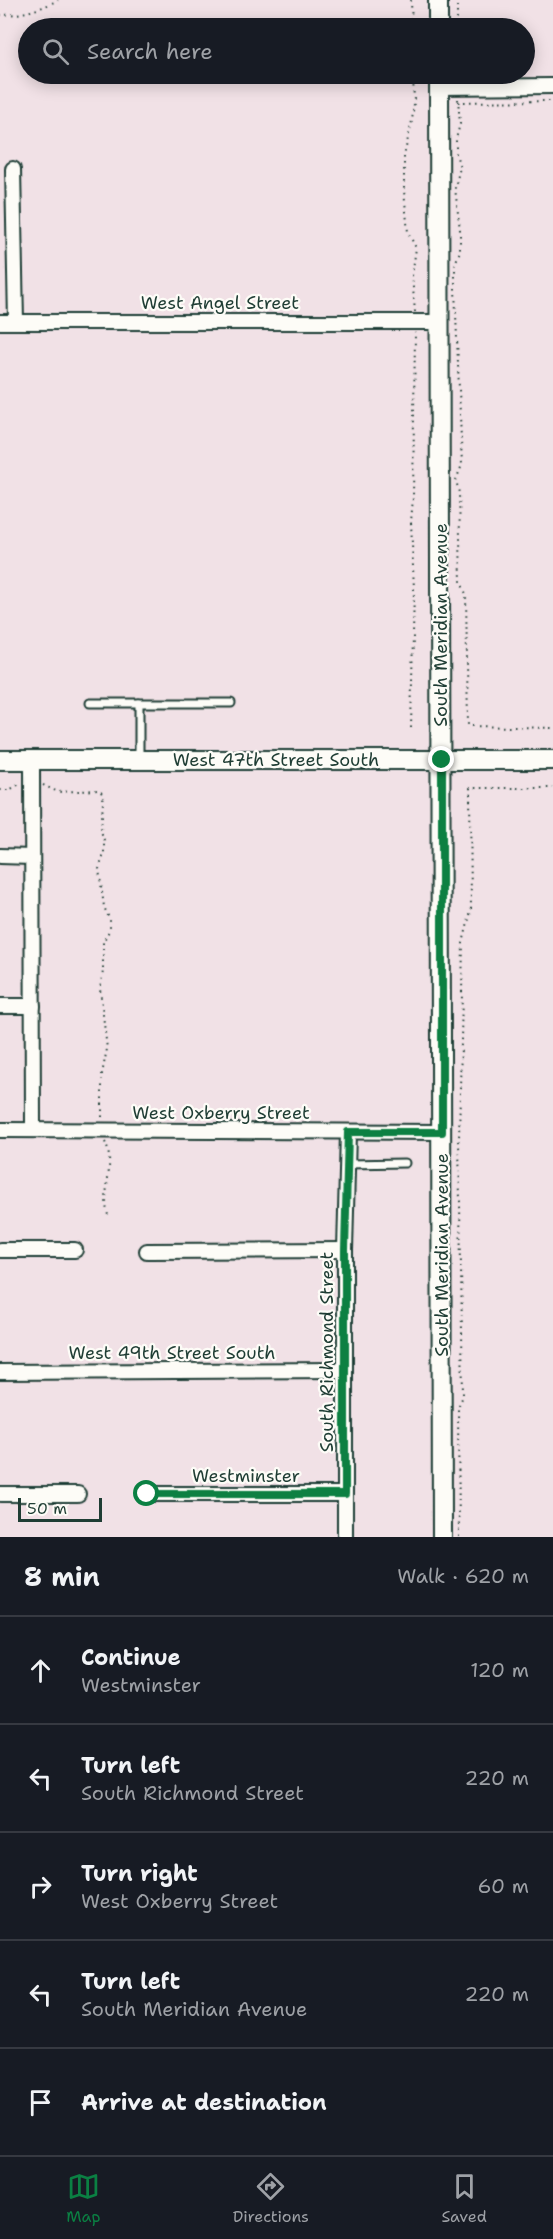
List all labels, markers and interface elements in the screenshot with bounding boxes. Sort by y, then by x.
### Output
search box [18,18,535,84]
icon: search [39,35,72,68]
text: Search here [87,37,213,66]
street label: West Angel Street [141,291,299,315]
street label: South Meridian Avenue [429,523,453,727]
route end [428,746,454,772]
street label: West 47th Street South [173,748,379,772]
street label: West Oxberry Street [132,1101,310,1125]
street label: South Meridian Avenue [430,1153,454,1357]
street label: South Richmond Street [315,1252,339,1452]
street label: West 49th Street South [68,1341,276,1365]
street label: Westminster [192,1464,300,1488]
route start [133,1480,159,1506]
scale bar [18,1495,102,1522]
text: 50 m [27,1498,67,1519]
text: 8 min [24,1559,100,1594]
text: Walk · 620 m [397,1563,529,1589]
text: Continue [81,1643,181,1672]
icon: ahead [24,1654,57,1687]
text: 120 m [470,1657,529,1683]
text: Westminster [81,1672,201,1698]
text: Turn left [81,1751,180,1780]
icon: left [24,1762,57,1795]
text: 220 m [465,1765,529,1791]
text: South Richmond Street [81,1780,304,1806]
text: Turn right [81,1859,198,1888]
icon: right [24,1870,57,1903]
text: 60 m [477,1873,529,1899]
text: West Oxberry Street [81,1888,278,1914]
text: Turn left [81,1967,180,1996]
icon: left [24,1978,57,2011]
text: 220 m [465,1981,529,2007]
text: South Meridian Avenue [81,1996,307,2022]
icon: arrive [24,2086,57,2119]
text: Arrive at destination [81,2088,327,2117]
tab: Map [66,2170,100,2227]
tab: Directions [233,2170,309,2227]
tab: Saved [441,2170,487,2227]

